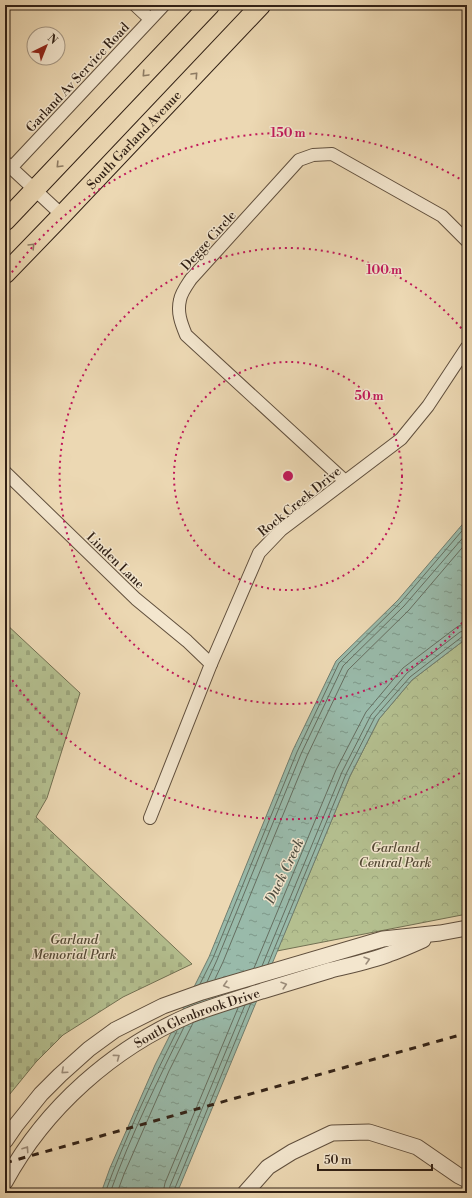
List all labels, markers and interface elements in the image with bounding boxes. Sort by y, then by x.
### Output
street label: Garland Av Service Road [23,19,133,136]
north arrow [26,26,66,66]
text: N [44,31,60,48]
one-way arrow [142,69,150,77]
one-way arrow [190,72,197,80]
street label: South Garland Avenue [84,87,185,193]
text: 150 m [271,126,305,141]
one-way arrow [57,160,64,167]
street label: Degge Circle [178,207,240,274]
one-way arrow [27,243,35,251]
text: 100 m [366,263,402,278]
text: 50 m [354,389,384,404]
street label: Rock Creek Drive [255,463,345,540]
centre of rings [281,469,295,483]
street label: Linden Lane [83,529,148,593]
water label: Duck Creek [261,836,309,908]
park label: Garland Central Park [359,840,431,871]
park label: Garland Memorial Park [31,932,117,963]
one-way arrow [363,957,370,965]
one-way arrow [223,980,230,989]
one-way arrow [280,981,287,990]
street label: South Glenbrook Drive [131,985,262,1052]
one-way arrow [112,1055,119,1062]
one-way arrow [61,1066,69,1074]
one-way arrow [21,1146,29,1153]
scale bar [318,1146,432,1172]
text: 50 m [324,1153,352,1168]

